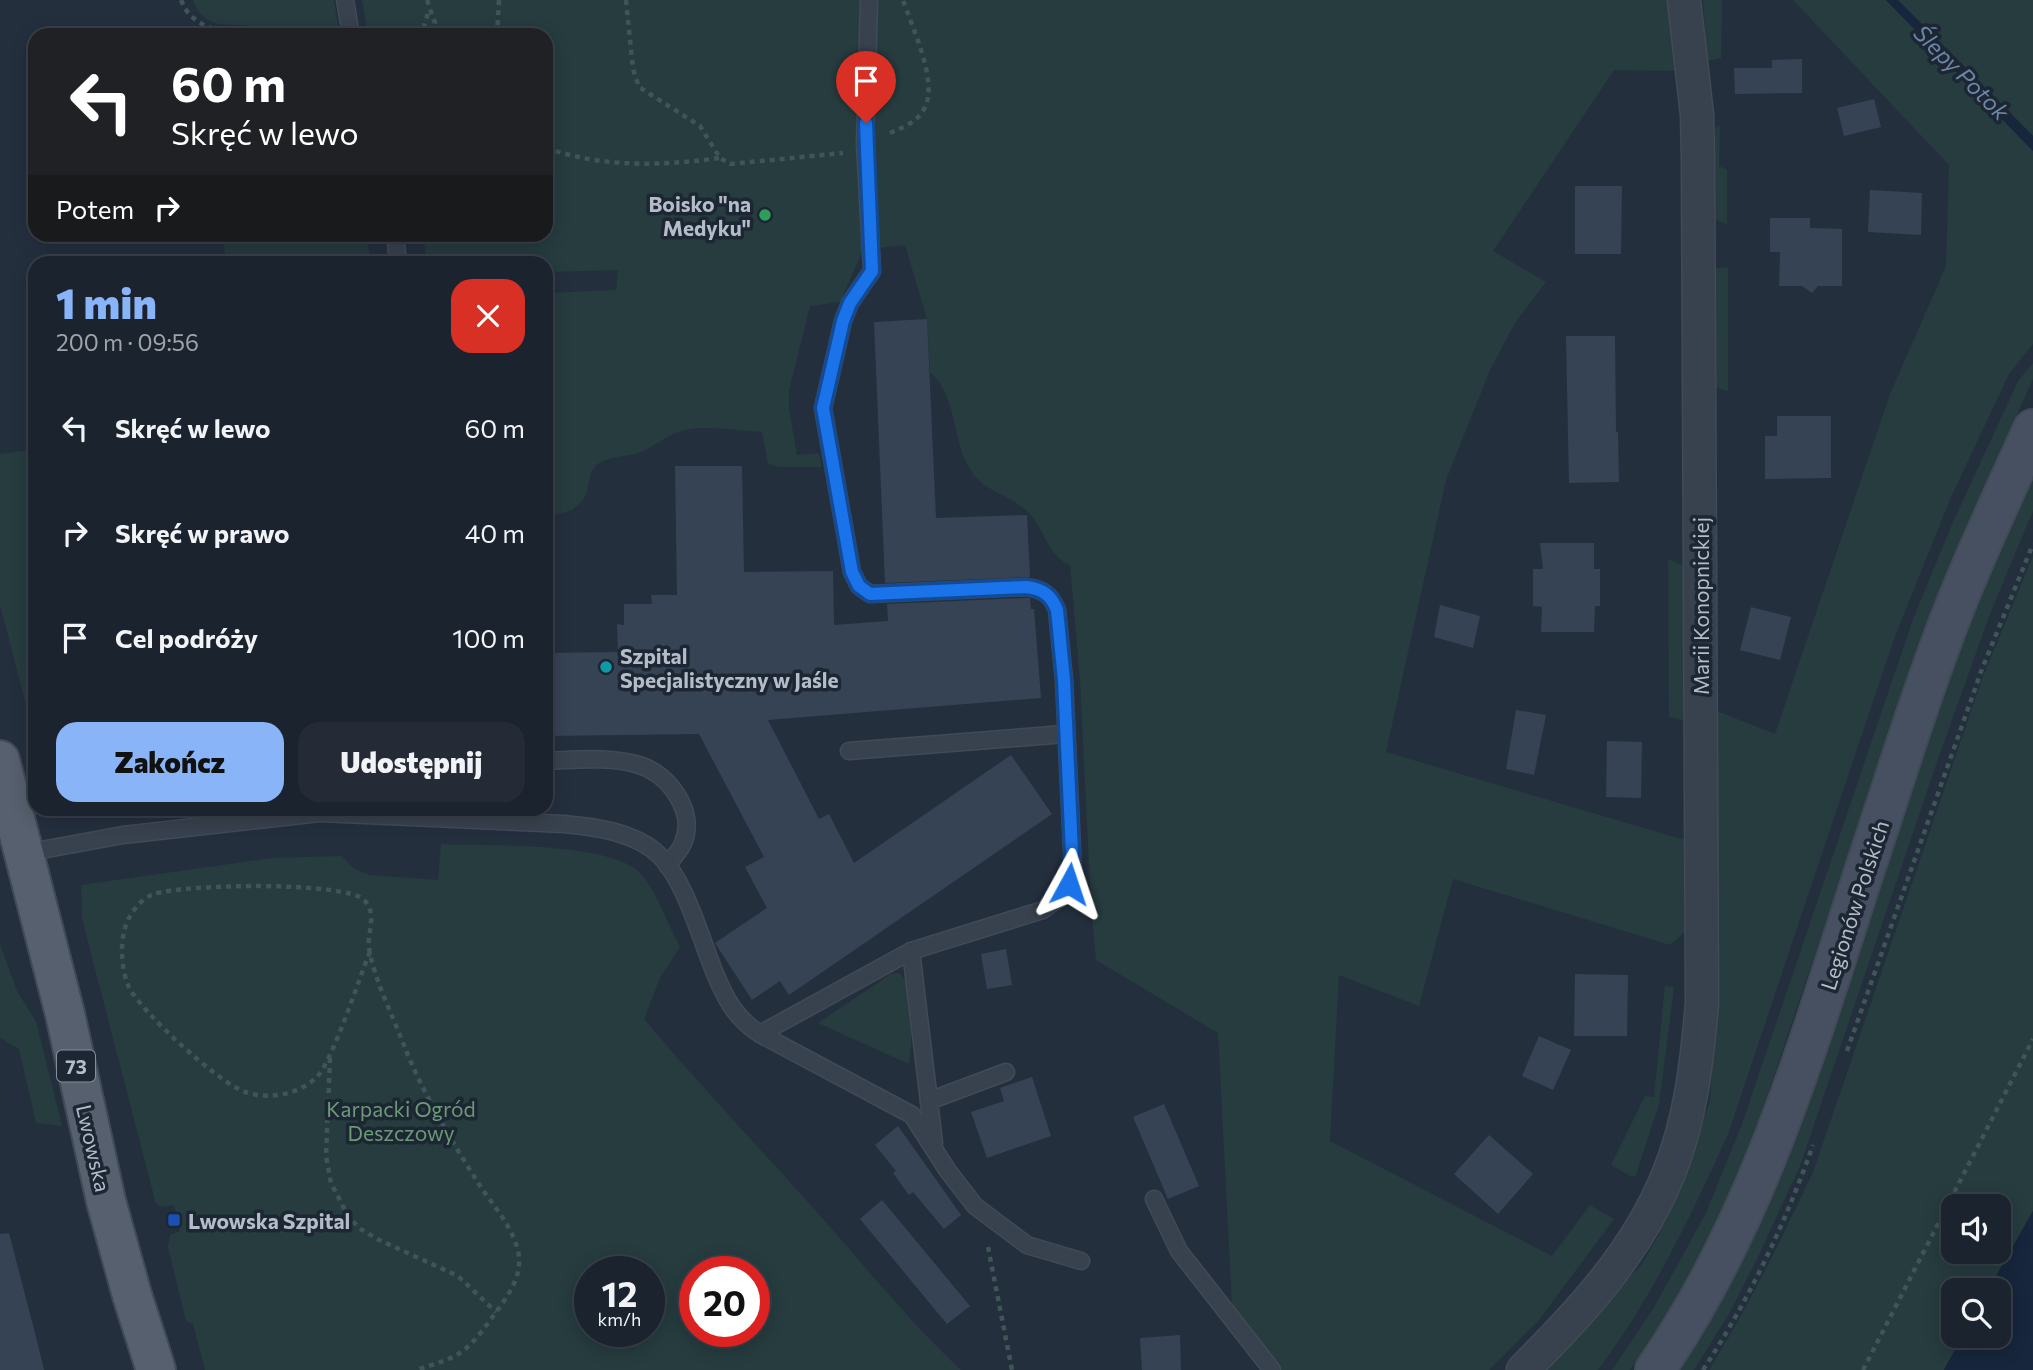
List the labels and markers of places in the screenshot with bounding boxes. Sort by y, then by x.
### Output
pin [836,51,896,123]
place label: Boisko "na Medyku" [648,191,751,240]
marker: Boisko "na Medyku" [757,207,773,223]
place label: Szpital Specjalistyczny w Jaśle [620,643,839,692]
marker: Szpital Specjalistyczny w Jaśle [598,659,614,675]
place label: Lwowska Szpital [188,1208,350,1233]
marker: Lwowska Szpital [166,1212,182,1228]

